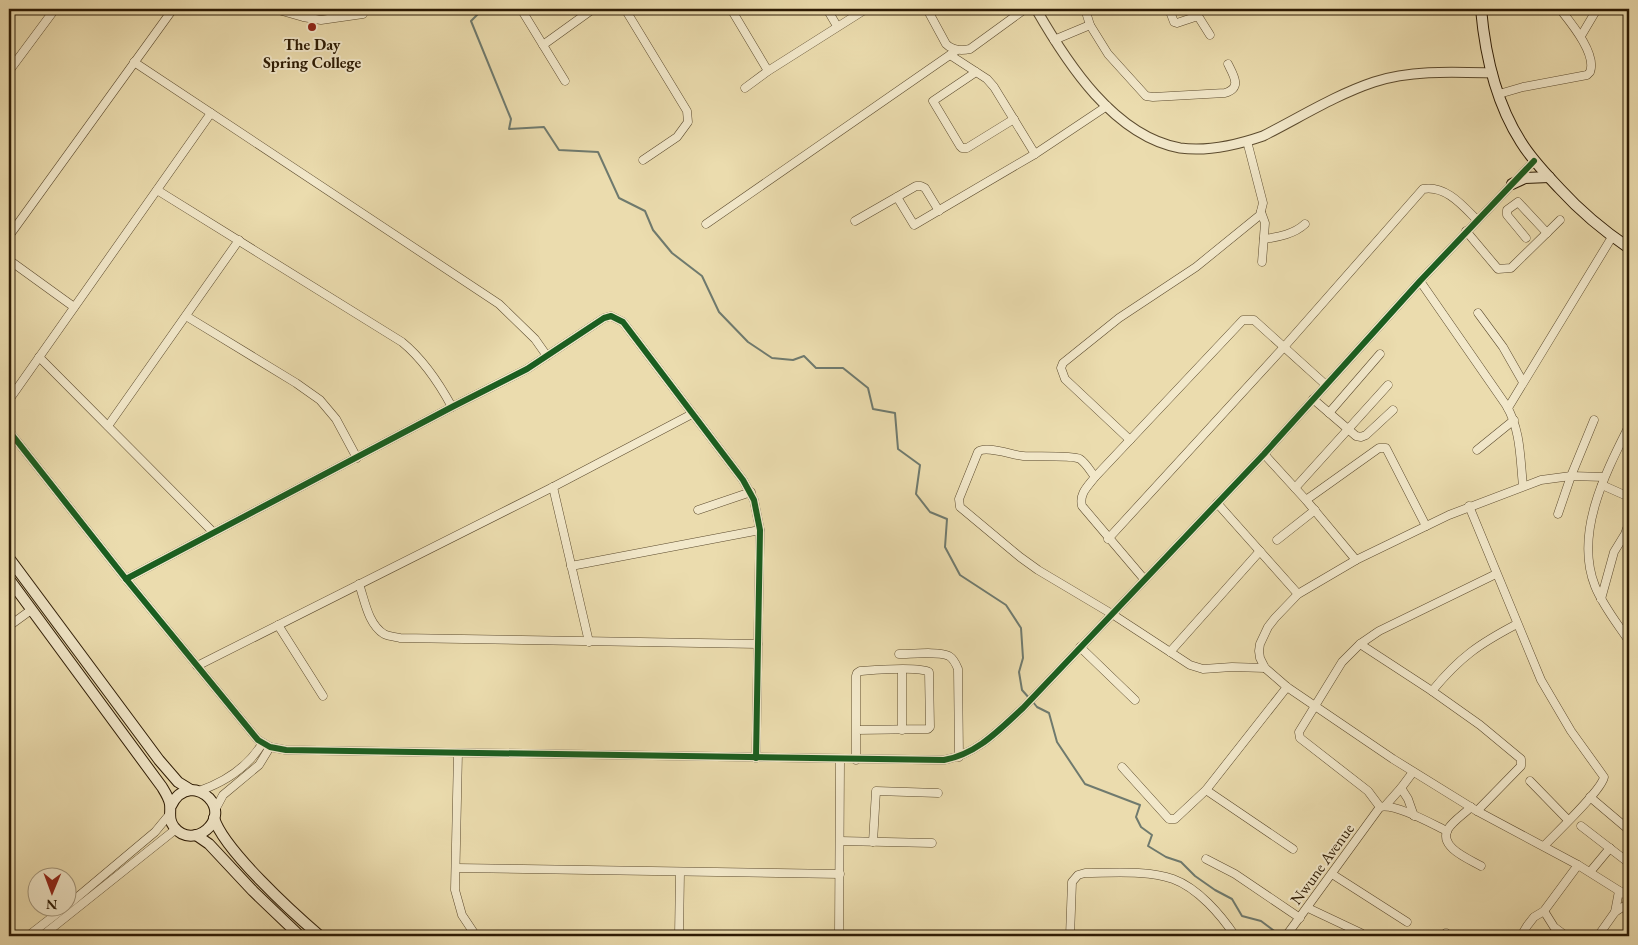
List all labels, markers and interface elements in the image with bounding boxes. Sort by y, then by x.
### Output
marker: The Day Spring College [306,21,318,33]
place label: The Day Spring College [263,34,361,73]
street label: Nwune Avenue [1285,819,1359,909]
north arrow [28,868,78,918]
text: N [45,896,58,914]

